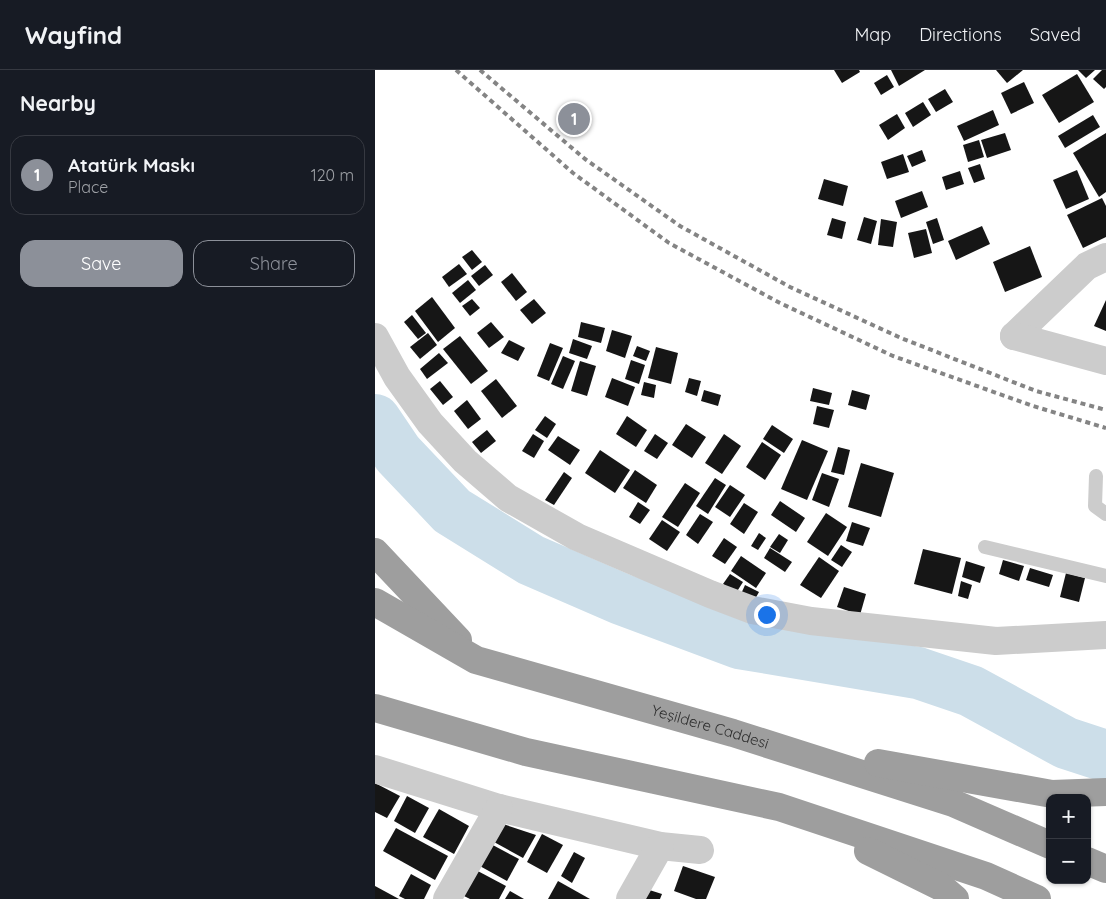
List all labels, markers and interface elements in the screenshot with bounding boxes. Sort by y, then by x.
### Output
text: Wayfind [25,20,122,50]
text: Map [854,23,891,46]
text: Directions [919,23,1002,46]
text: Saved [1030,23,1081,46]
text: Nearby [20,90,96,116]
pin: 1 [558,100,590,138]
text: Atatürk Maskı [68,153,195,177]
text: 1 [34,165,40,185]
text: 120 m [311,165,354,185]
text: Place [68,177,108,197]
button: Save [20,240,183,287]
button: Share [193,240,355,287]
your location [754,602,780,628]
street label: Yeşildere Caddesi [649,700,771,753]
map controls [1046,794,1091,884]
button: + [1046,794,1091,839]
button: − [1046,839,1091,884]

